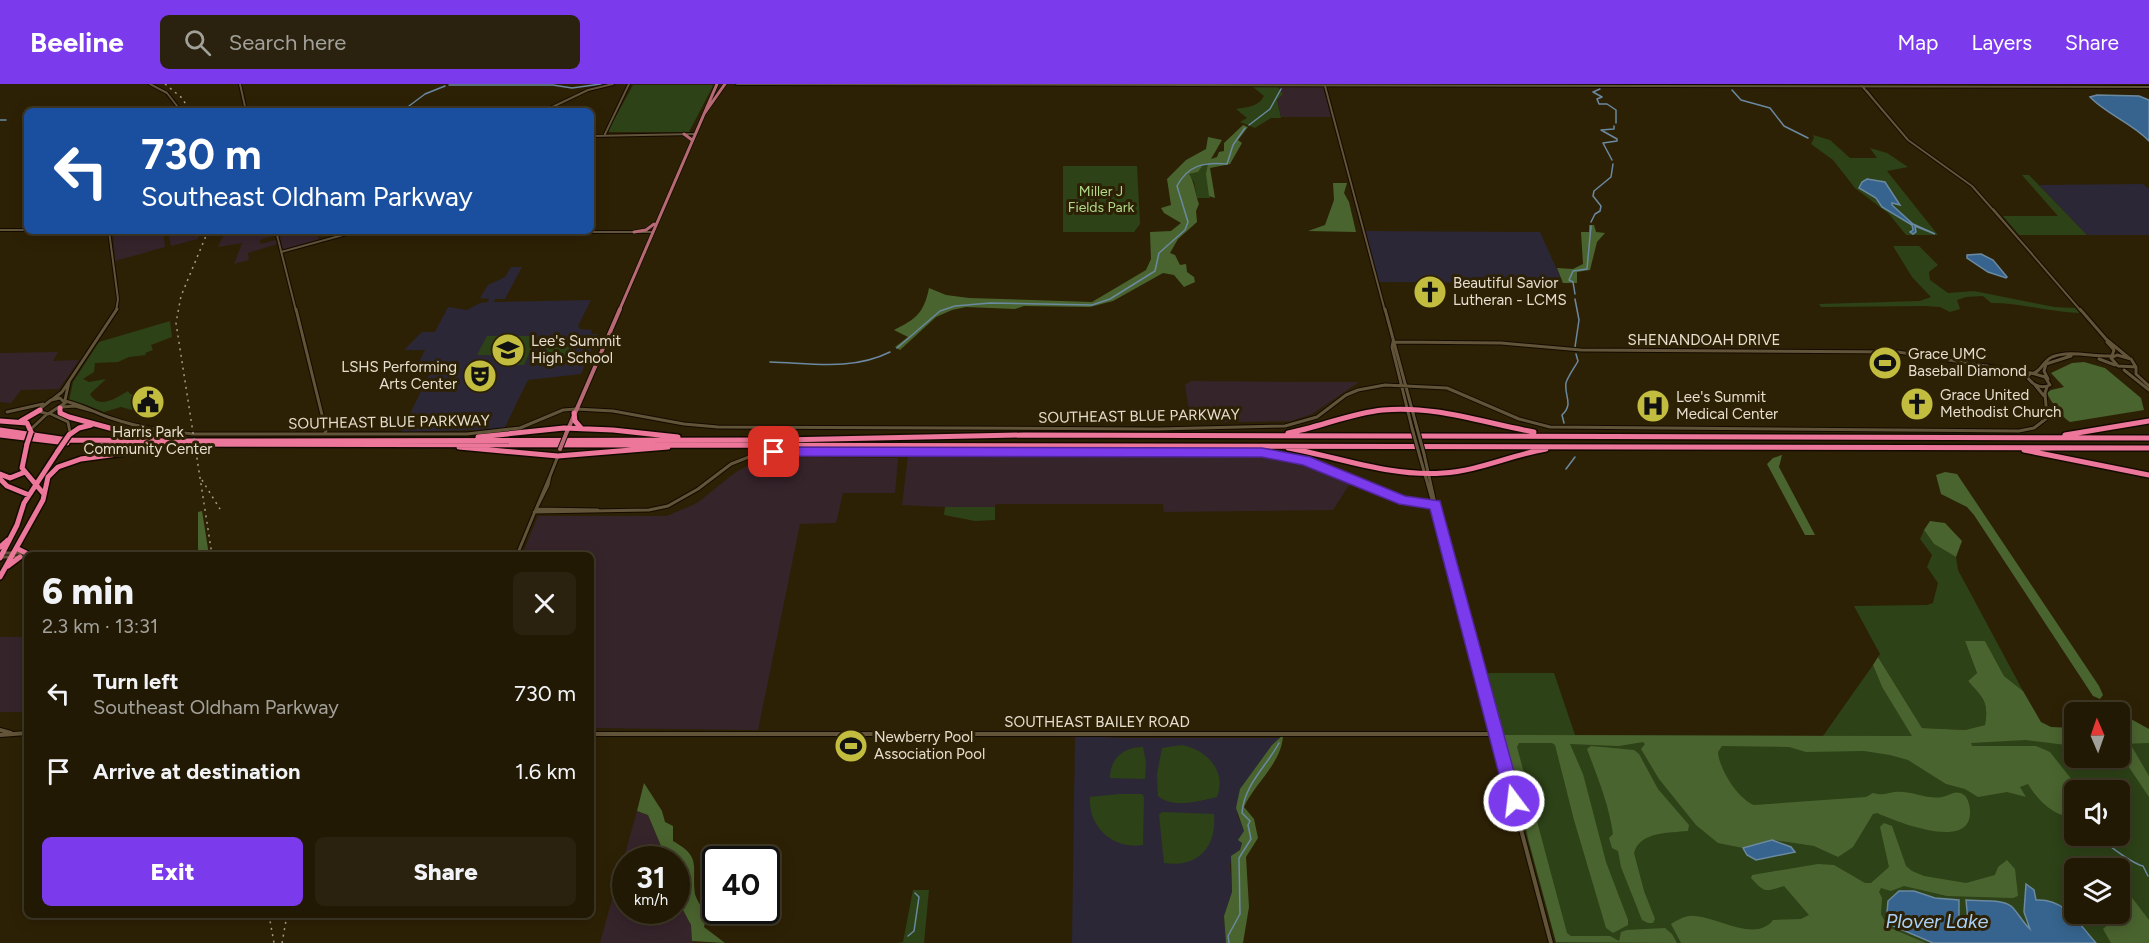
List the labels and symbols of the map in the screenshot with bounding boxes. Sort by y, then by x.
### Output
park label: Miller J Fields Park [1068,183,1134,216]
church icon: Beautiful Savior Lutheran - LCMS [1412,274,1448,310]
place label: Beautiful Savior Lutheran - LCMS [1453,274,1567,309]
street label: SHENANDOAH DRIVE [1628,331,1780,349]
school or university icon: Lee's Summit High School [490,332,526,368]
place label: Lee's Summit High School [531,332,621,367]
sports icon: Grace UMC Baseball Diamond [1867,345,1903,381]
place label: Grace UMC Baseball Diamond [1908,345,2027,380]
place label: LSHS Performing Arts Center [341,358,457,393]
theatre icon: LSHS Performing Arts Center [462,358,498,394]
public building icon: Harris Park Community Center [130,384,166,420]
church icon: Grace United Methodist Church [1899,386,1935,422]
place label: Grace United Methodist Church [1940,386,2061,421]
hospital icon: Lee's Summit Medical Center [1635,388,1671,424]
place label: Lee's Summit Medical Center [1676,388,1778,423]
street label: SOUTHEAST BLUE PARKWAY [1038,405,1240,427]
street label: SOUTHEAST BLUE PARKWAY [288,411,490,433]
place label: Harris Park Community Center [84,423,212,458]
pin [748,426,799,477]
north arrow [2064,702,2130,768]
street label: SOUTHEAST BAILEY ROAD [1004,713,1190,731]
sports icon: Newberry Pool Association Pool [833,728,869,764]
place label: Newberry Pool Association Pool [874,728,985,763]
position arrow [1482,769,1546,833]
speed limit sign: 40 [702,846,780,924]
water label: Plover Lake [1886,909,1988,933]

